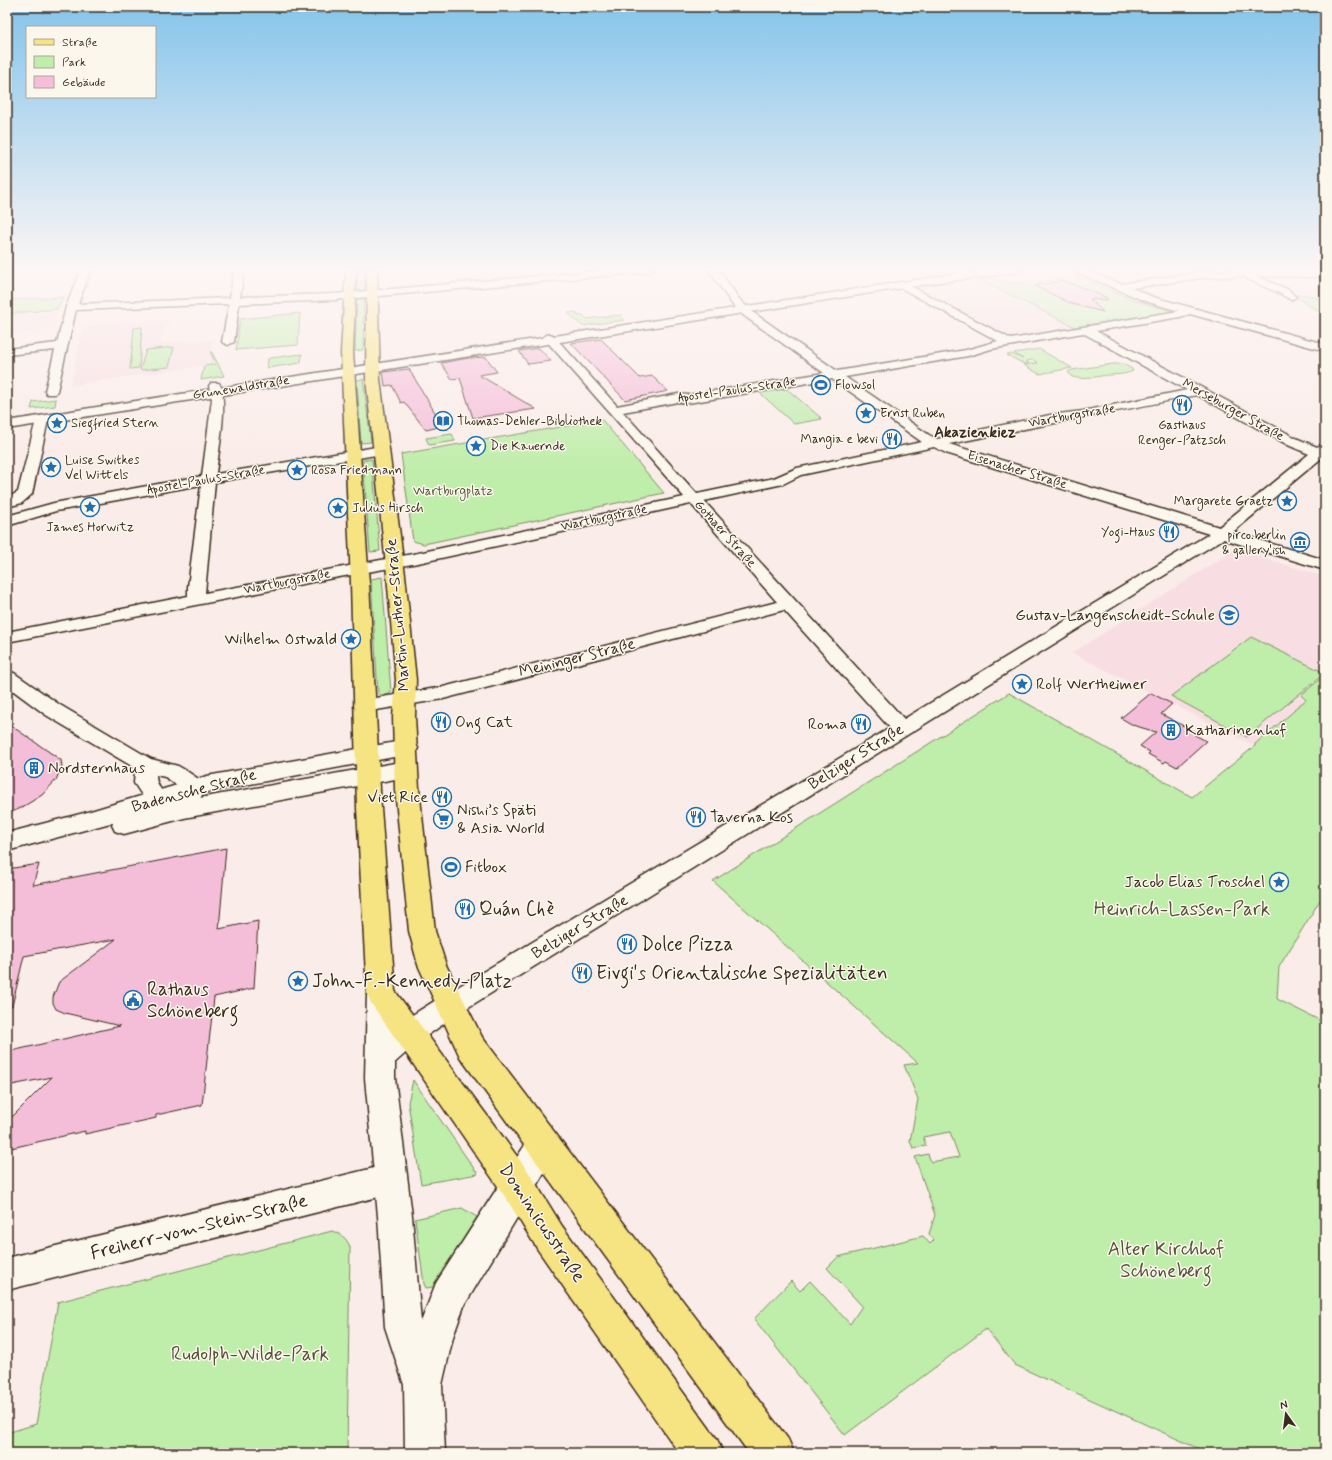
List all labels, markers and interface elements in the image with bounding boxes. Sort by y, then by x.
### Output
legend [26,26,156,98]
text: Straße [62,35,97,51]
text: Park [62,55,86,71]
text: Gebäude [62,75,105,91]
street label: Grunewaldstraße [191,372,291,404]
street label: Apostel-Paulus-Straße [677,373,797,408]
sports icon: Flowsol [810,374,832,396]
street label: Merseburger Straße [1179,375,1287,446]
place label: Flowsol [835,377,875,394]
restaurant icon: Gasthaus Renger-Patzsch [1171,394,1193,416]
street label: Wartburgstraße [1027,400,1117,433]
place icon: Ernst Ruben [855,402,877,424]
place label: Ernst Ruben [880,405,945,422]
library icon: Thomas-Dehler-Bibliothek [432,410,454,432]
place icon: Siegfried Stern [46,412,68,434]
place label: Thomas-Dehler-Bibliothek [457,413,603,430]
place label: Siegfried Stern [71,415,159,434]
place label: Gasthaus Renger-Patzsch [1138,417,1226,450]
district label: Akazienkiez [934,423,1016,443]
restaurant icon: Mangia e bevi [881,428,903,450]
place label: Mangia e bevi [801,431,878,449]
place icon: Die Kauernde [465,435,487,457]
place label: Die Kauernde [490,438,565,455]
street label: Eisenacher Straße [965,447,1069,493]
place label: Luise Switkes Vel Wittels [65,452,140,484]
place icon: Luise Switkes Vel Wittels [40,456,62,478]
place icon: Rosa Friedmann [286,459,308,481]
street label: Apostel-Paulus-Straße [146,461,266,500]
place label: Rosa Friedmann [311,462,402,479]
park label: Wartburgplatz [413,483,494,501]
place icon: Margarete Graetz [1276,490,1298,512]
place label: Margarete Graetz [1174,493,1273,511]
place icon: James Horwitz [79,496,101,518]
place icon: Julius Hirsch [327,497,349,519]
street label: Gothaer Straße [690,497,760,571]
place label: Julius Hirsch [352,500,424,517]
street label: Wartburgstraße [559,501,649,536]
place label: James Horwitz [46,519,134,536]
restaurant icon: Yogi-Haus [1158,521,1180,543]
place label: Yogi-Haus [1101,524,1155,543]
place label: pirco.berlin & gallery'ish [1222,527,1286,559]
museum icon: pirco.berlin & gallery'ish [1289,531,1311,553]
street label: Martin-Luther-Straße [381,538,415,692]
street label: Wartburgstraße [242,565,332,600]
school or university icon: Gustav-Langenscheidt-Schule [1218,604,1240,626]
place label: Gustav-Langenscheidt-Schule [1015,605,1215,627]
place icon: Wilhelm Ostwald [340,628,362,650]
place label: Wilhelm Ostwald [225,629,337,650]
street label: Meininger Straße [517,633,638,684]
place icon: Rolf Wertheimer [1011,673,1033,695]
place label: Rolf Wertheimer [1036,674,1147,695]
restaurant icon: Ong Cat [430,711,452,733]
place label: Ong Cat [455,712,514,734]
restaurant icon: Roma [850,713,872,735]
place label: Roma [808,714,847,735]
street label: Belziger Straße [804,719,908,795]
building icon: Katharinenhof [1160,719,1182,741]
place label: Katharinenhof [1185,720,1286,741]
building icon: Nordsternhaus [23,757,45,779]
place label: Nordsternhaus [48,758,145,779]
street label: Badensche Straße [129,764,259,818]
restaurant icon: Viet Rice [431,786,453,808]
place label: Viet Rice [367,787,428,808]
place label: Nishi’s Späti & Asia World [457,800,545,839]
restaurant icon: Taverna Kos [685,806,707,828]
place label: Taverna Kos [710,807,793,828]
supermarket icon: Nishi’s Späti & Asia World [432,808,454,830]
sports icon: Fitbox [440,856,462,878]
place label: Fitbox [465,857,507,878]
place icon: Jacob Elias Troschel [1268,871,1290,893]
place label: Jacob Elias Troschel [1125,872,1265,893]
street label: Belziger Straße [528,890,632,964]
place label: Quán Chè [479,897,554,922]
park label: Heinrich-Lassen-Park [1094,897,1270,922]
restaurant icon: Quán Chè [454,898,476,920]
place label: Dolce Pizza [641,932,733,957]
restaurant icon: Dolce Pizza [616,933,638,955]
place label: Eivgi's Orientalische Spezialitäten [596,961,888,989]
restaurant icon: Eivgi's Orientalische Spezialitäten [571,962,593,984]
place label: John-F.-Kennedy-Platz [312,969,512,994]
place icon: John-F.-Kennedy-Platz [287,970,309,992]
place label: Rathaus Schöneberg [147,977,238,1027]
public building icon: Rathaus Schöneberg [122,989,144,1011]
street label: Dominicusstraße [493,1158,591,1288]
street label: Freiherr-vom-Stein-Straße [88,1188,310,1266]
park label: Alter Kirchhof Schöneberg [1108,1237,1224,1287]
park label: Rudolph-Wilde-Park [171,1342,329,1367]
north arrow [1266,1394,1306,1434]
text: N [1279,1398,1289,1413]

